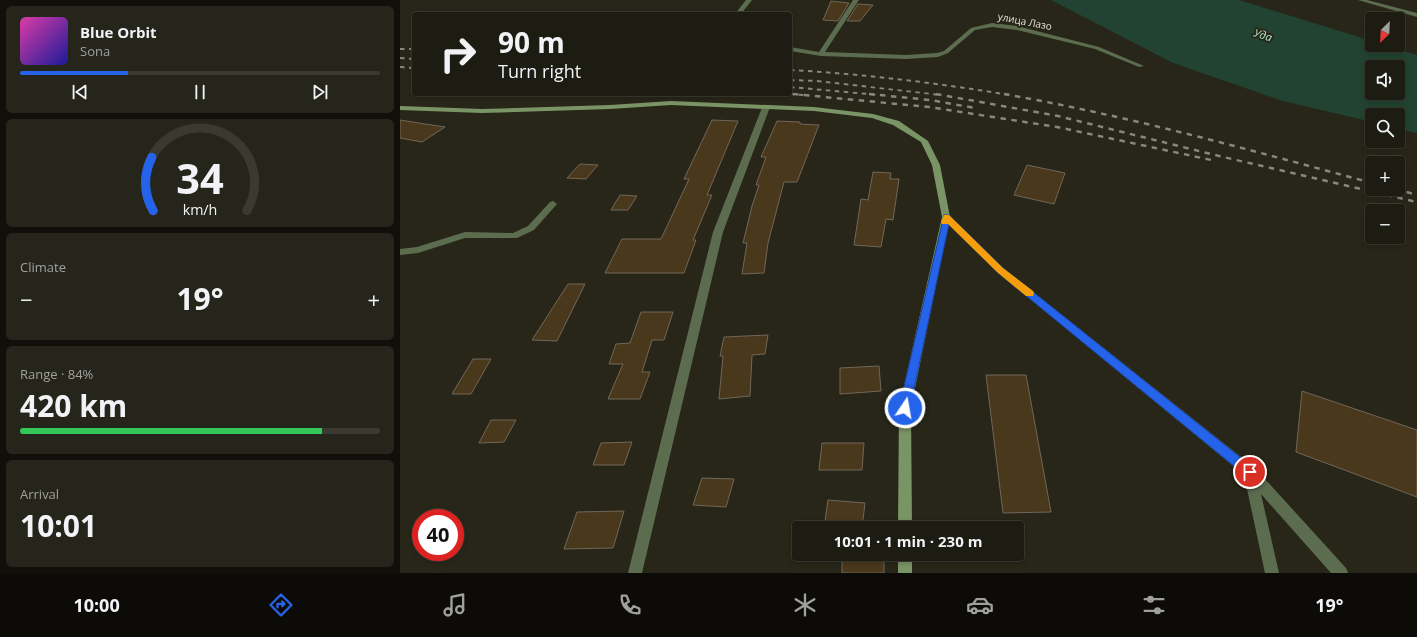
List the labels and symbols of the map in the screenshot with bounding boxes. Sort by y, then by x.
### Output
street label: улица Лазо [997,9,1053,33]
north arrow [1365,12,1405,52]
water label: Уда [1251,24,1274,45]
position arrow [884,387,926,429]
pin [1233,455,1267,489]
speed limit sign: 40 [412,509,464,561]

